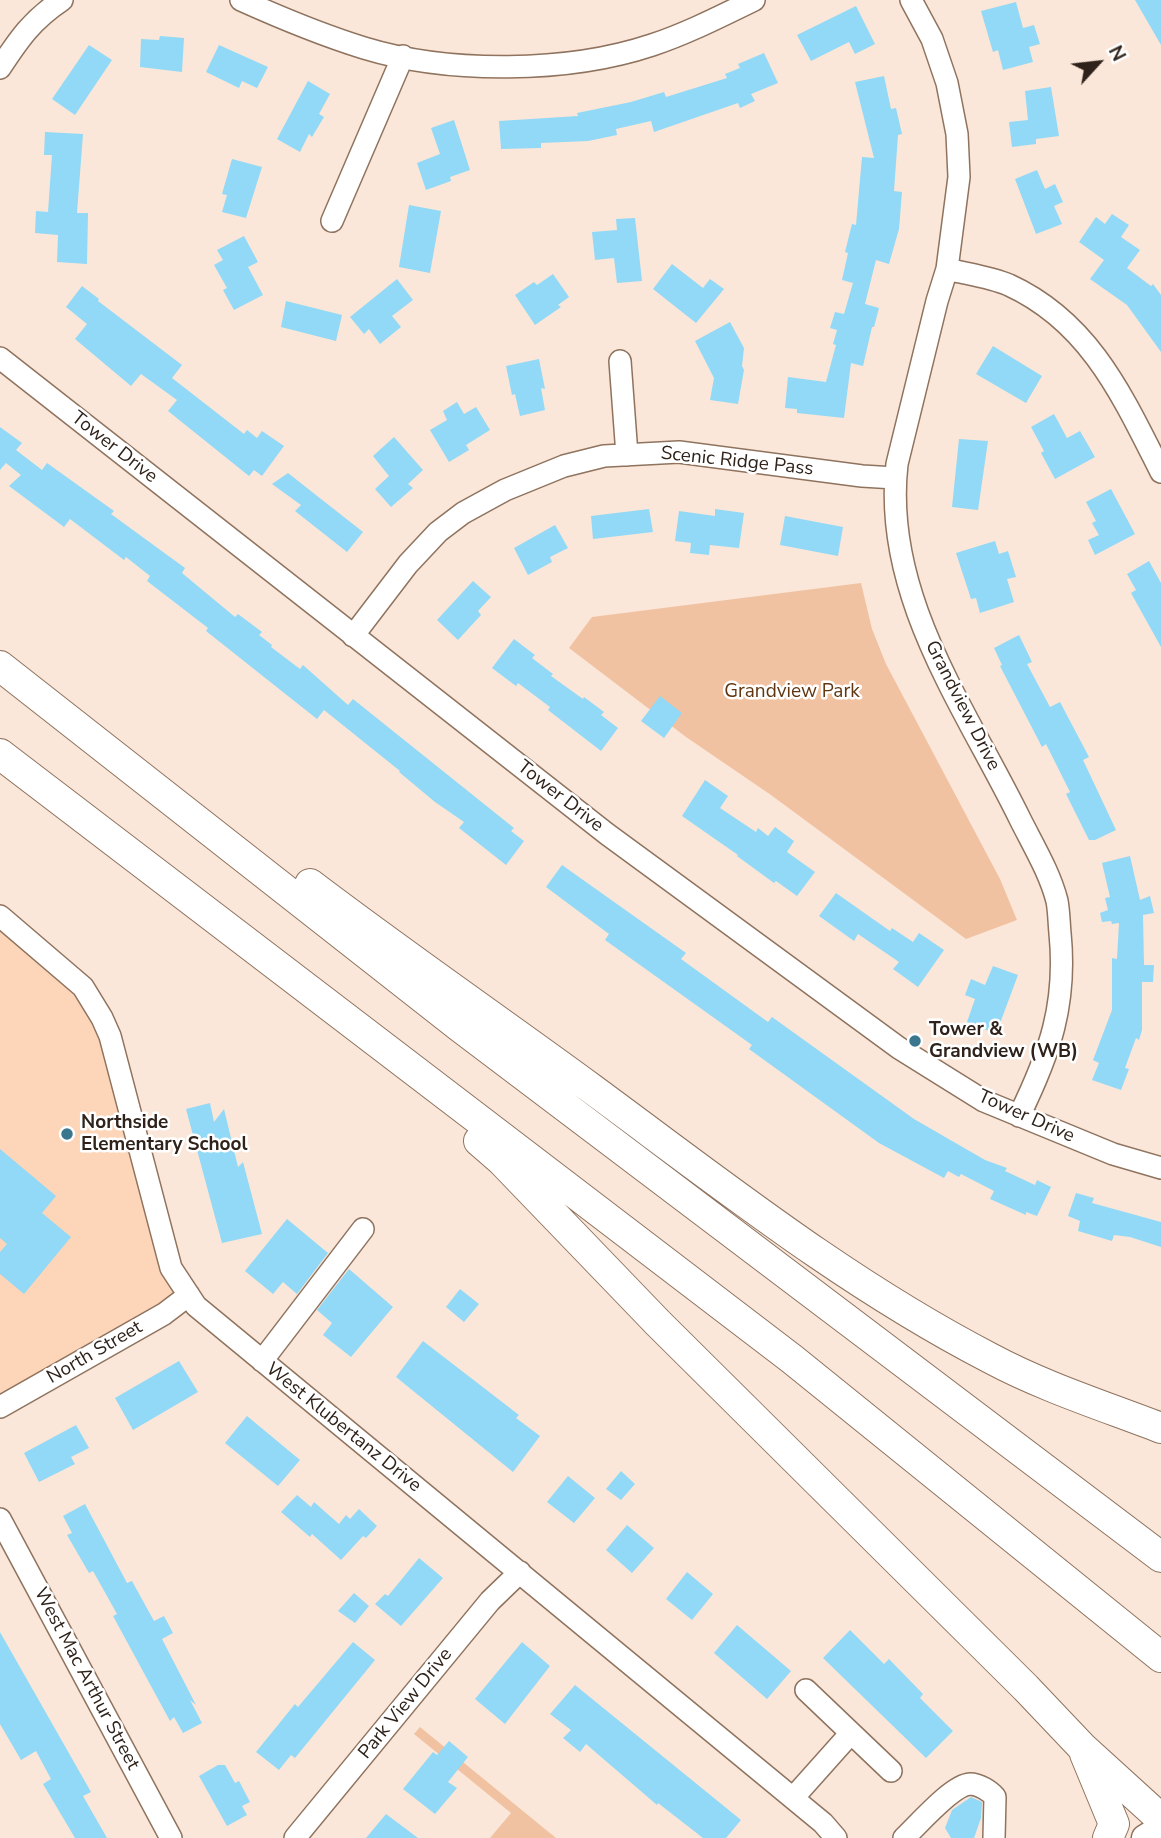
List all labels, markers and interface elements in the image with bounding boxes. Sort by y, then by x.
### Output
north arrow [1063,28,1133,98]
text: N [1102,41,1132,66]
street label: Tower Drive [66,407,162,489]
street label: Scenic Ridge Pass [659,443,815,481]
street label: Grandview Drive [919,637,1005,775]
park label: Grandview Park [724,681,860,703]
street label: Tower Drive [512,756,608,838]
place label: Tower & Grandview (WB) [929,1019,1078,1063]
marker: Tower & Grandview (WB) [907,1033,923,1049]
street label: Tower Drive [974,1086,1078,1148]
place label: Northside Elementary School [81,1112,248,1156]
marker: Northside Elementary School [59,1126,75,1142]
street label: North Street [43,1317,147,1389]
street label: West Klubertanz Drive [261,1358,425,1498]
street label: West Mac Arthur Street [28,1584,144,1774]
street label: Park View Drive [354,1644,458,1764]

